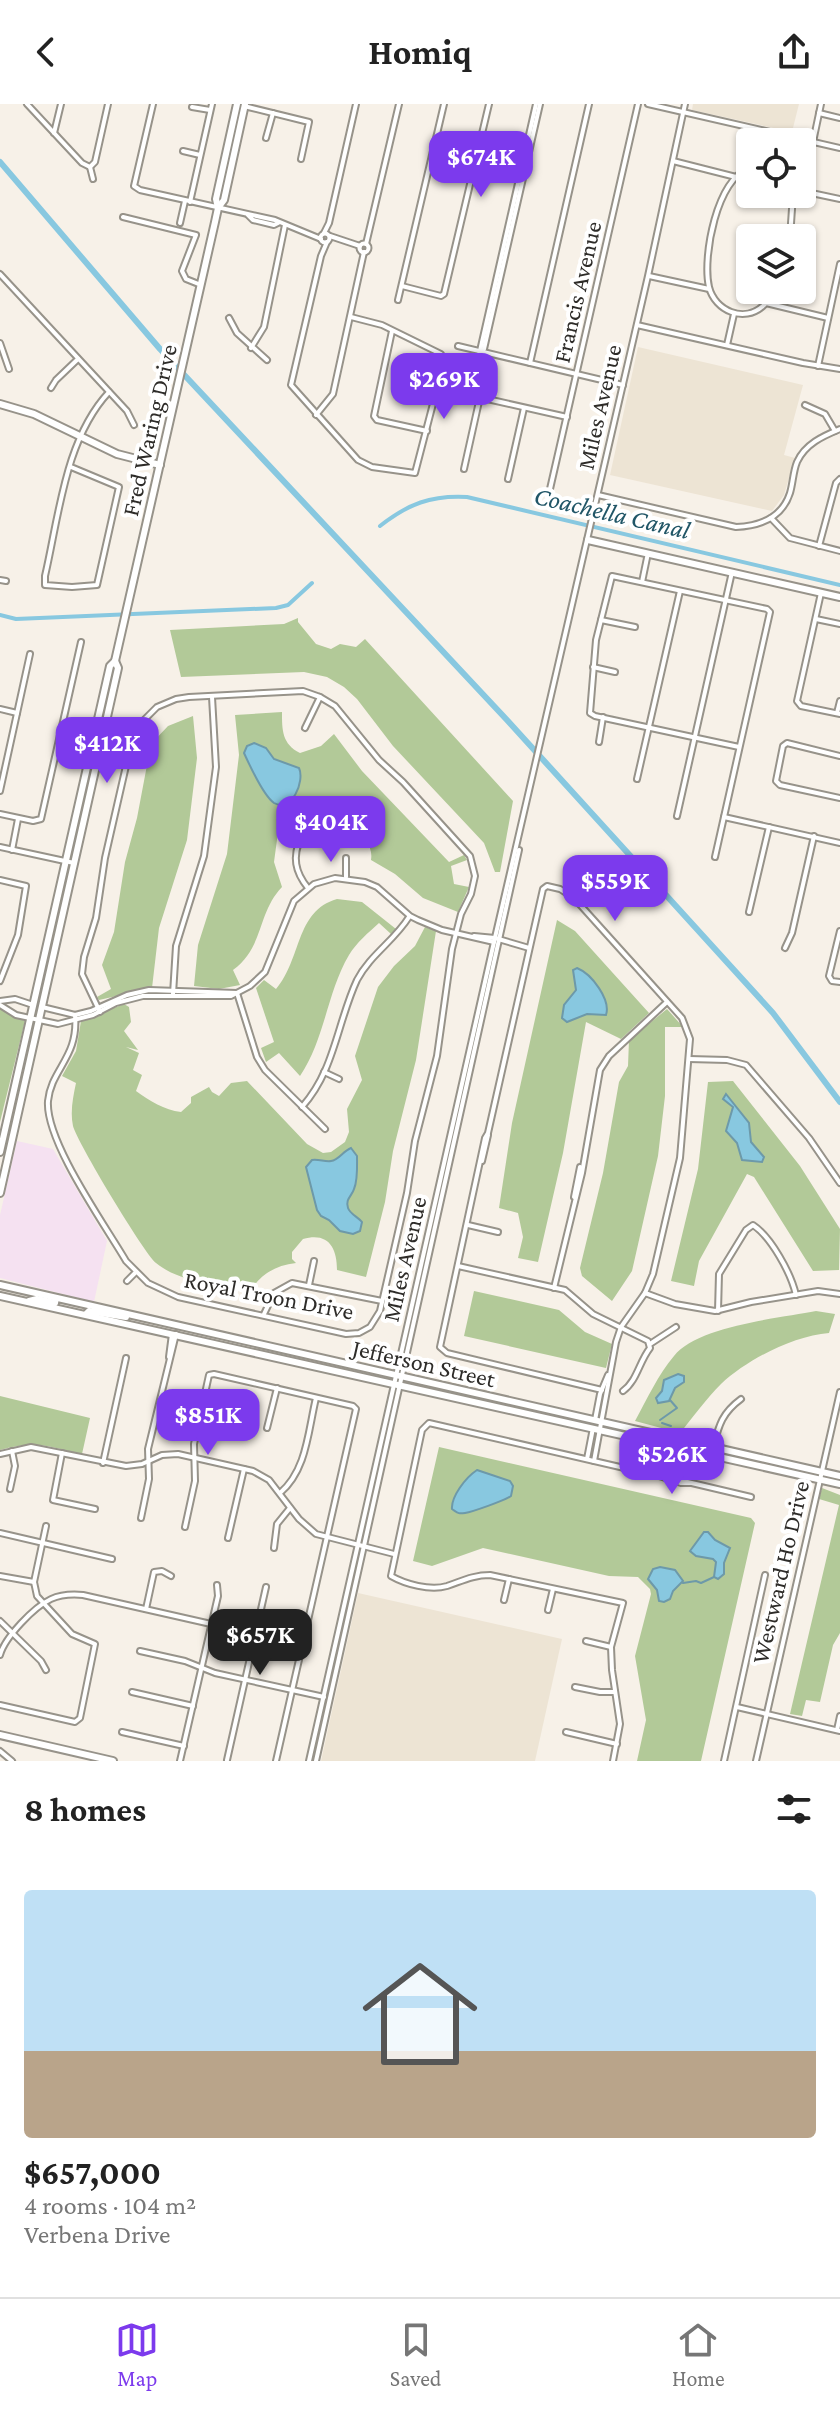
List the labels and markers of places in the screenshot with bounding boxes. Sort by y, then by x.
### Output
pin: $674K [425,131,537,199]
pin: $269K [388,353,500,421]
pin: $412K [51,717,163,785]
pin: $404K [275,796,387,864]
pin: $559K [559,855,671,923]
pin: $851K [152,1389,264,1457]
pin: $526K [616,1428,728,1496]
pin: $657K [204,1609,316,1677]

